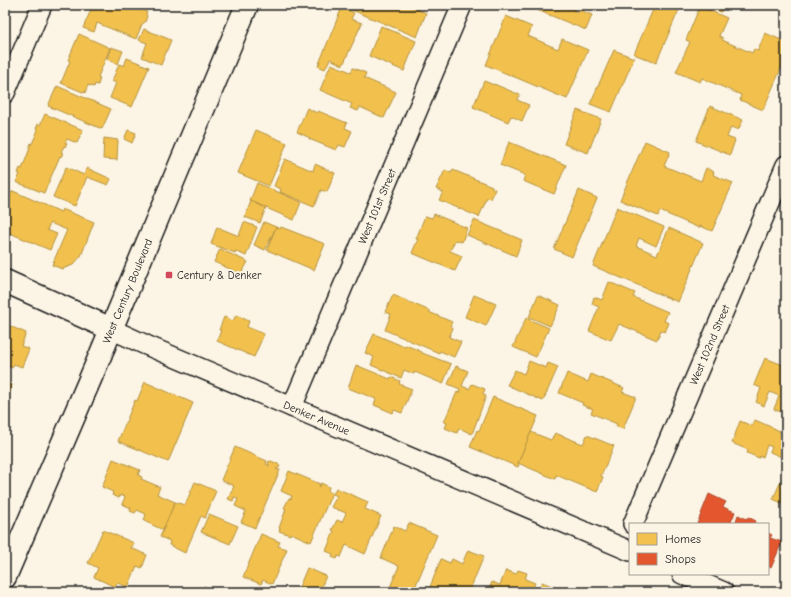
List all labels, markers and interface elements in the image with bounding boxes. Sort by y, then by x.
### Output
street label: West 101st Street [356,166,399,246]
street label: West Century Boulevard [100,237,155,345]
place label: Century & Denker [177,269,262,282]
marker: Century & Denker [164,270,174,280]
street label: West 102nd Street [687,302,733,387]
street label: Denker Avenue [281,398,352,438]
legend [629,523,769,575]
text: Homes [665,532,701,546]
text: Shops [665,552,696,566]

